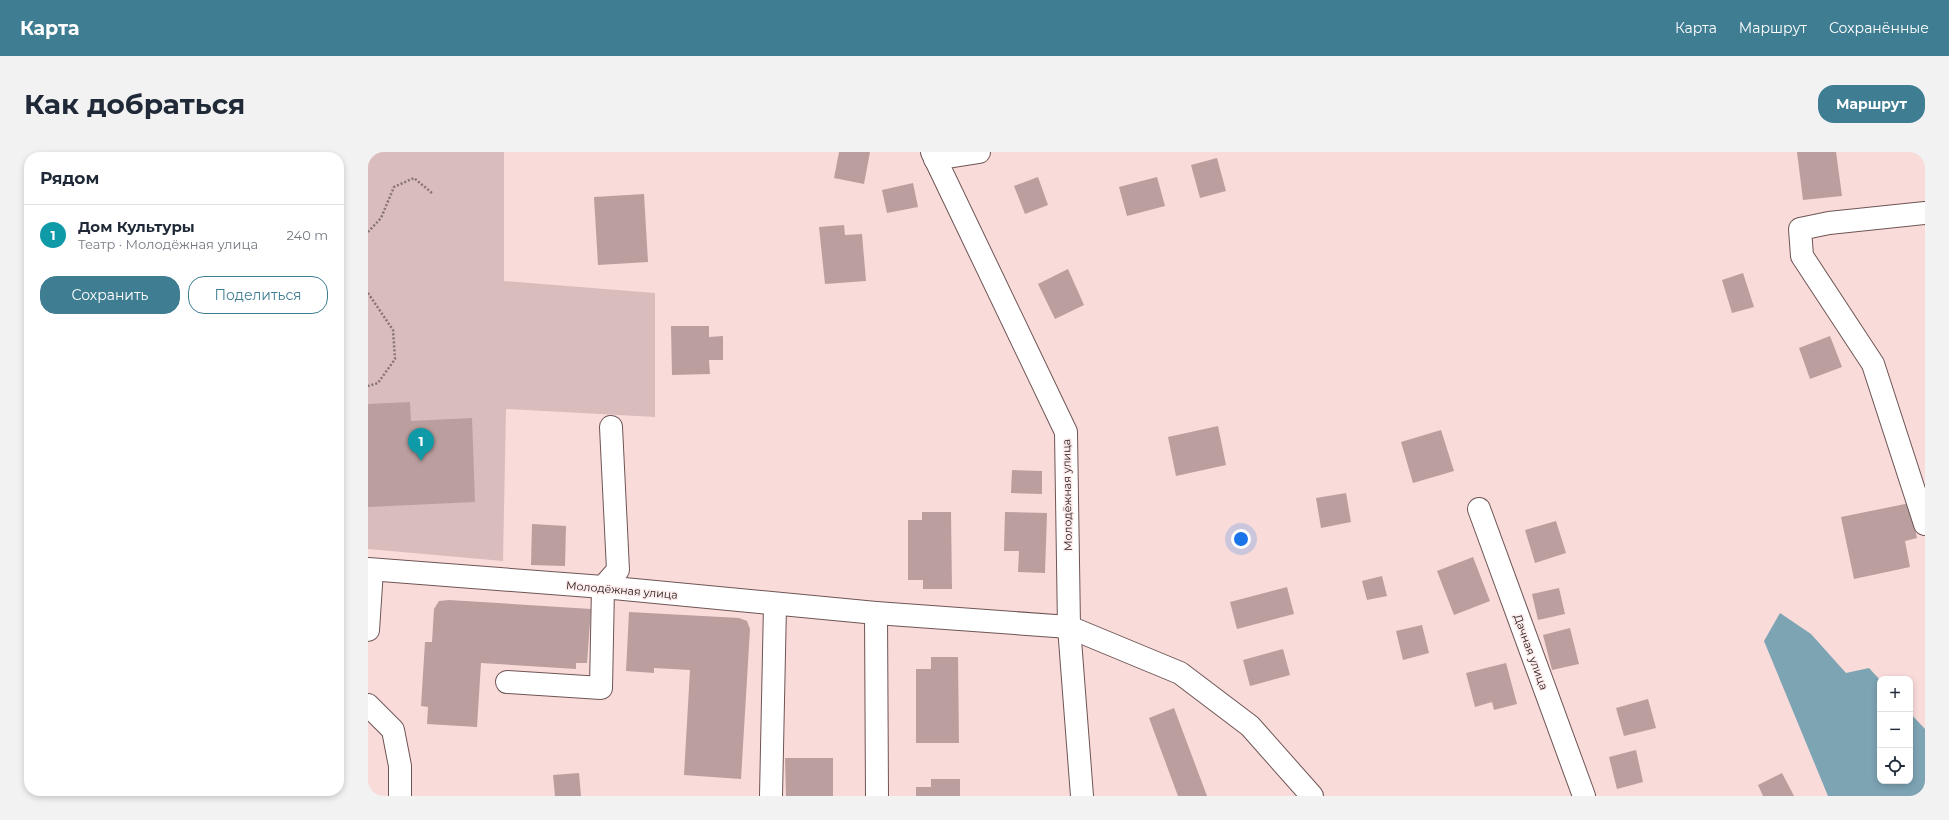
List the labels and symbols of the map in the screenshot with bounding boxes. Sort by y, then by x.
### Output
pin: 1 [408,428,434,461]
street label: Молодёжная улица [1059,439,1075,551]
your location [1231,529,1251,549]
street label: Молодёжная улица [566,578,678,602]
street label: Дачная улица [1511,612,1551,692]

